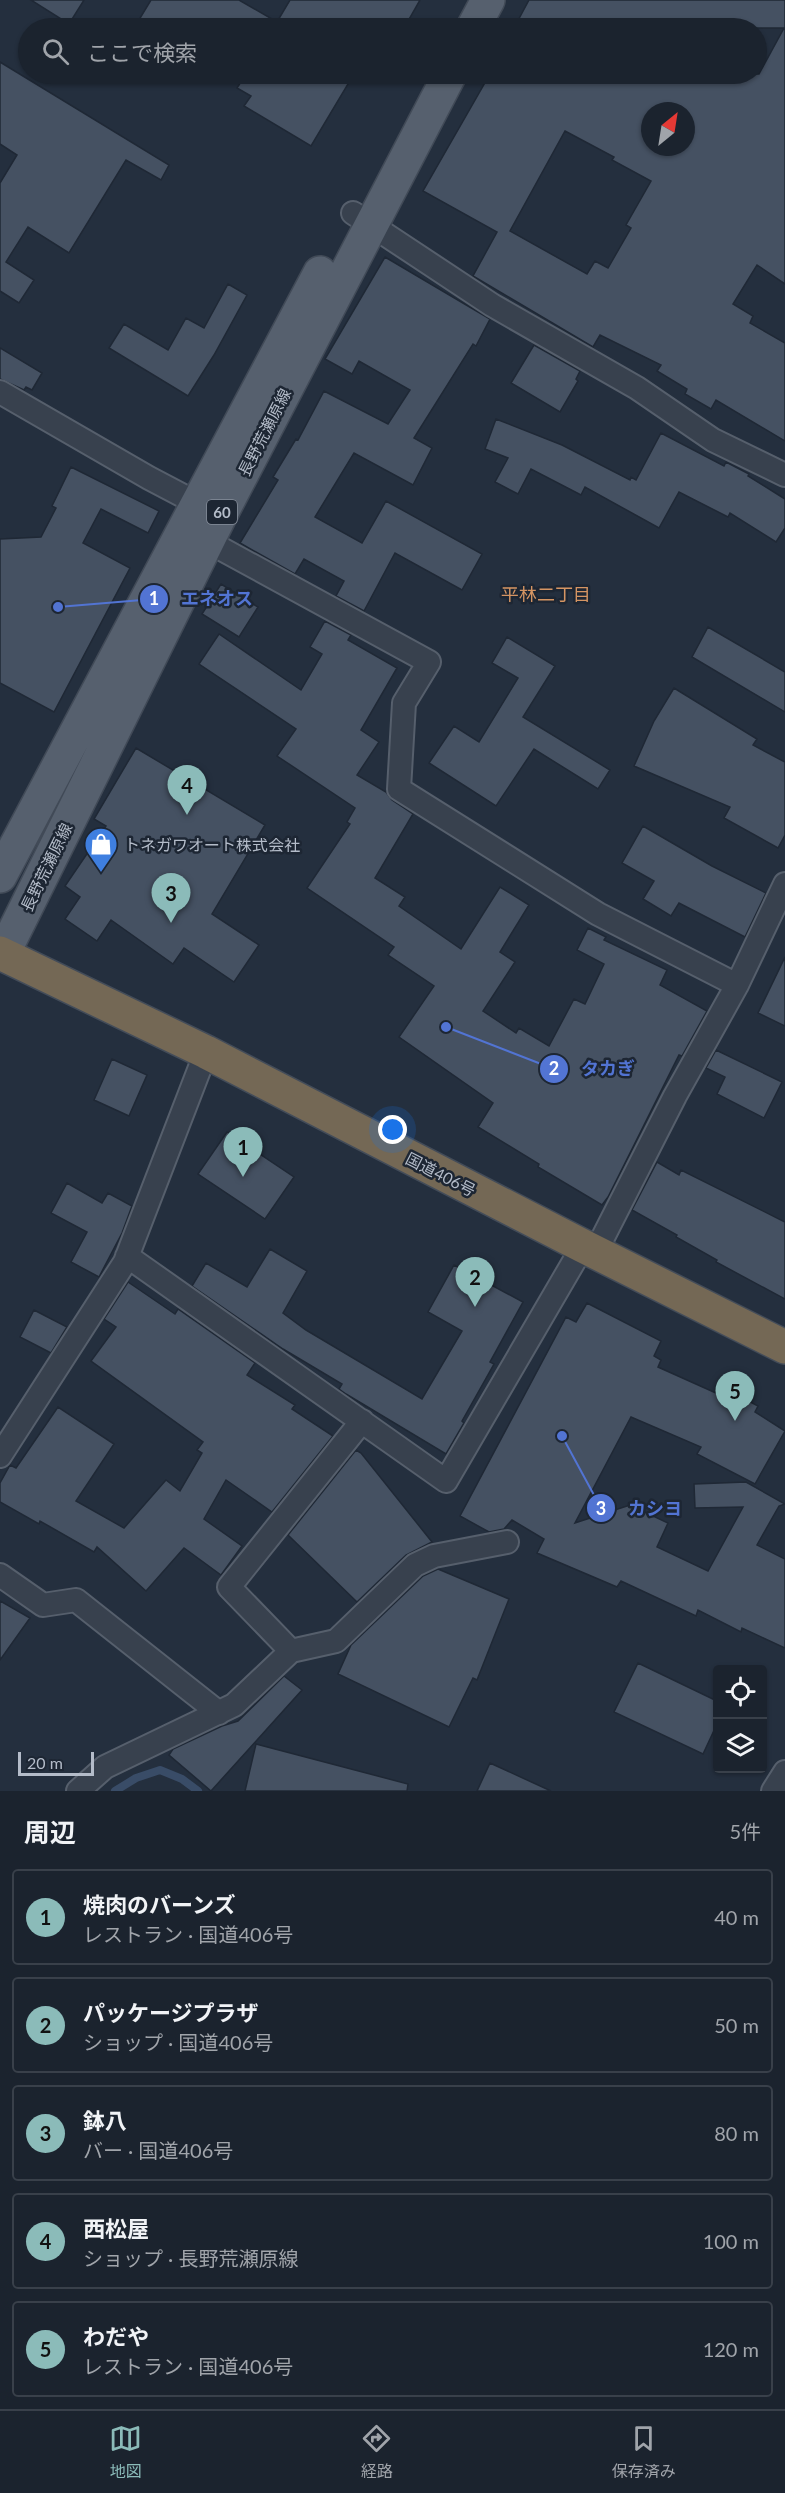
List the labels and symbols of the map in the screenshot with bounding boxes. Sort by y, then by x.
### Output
north arrow [641,102,695,156]
street label: 長野荒瀬原線 [234,385,294,479]
road number: 60 [207,500,237,524]
callout: エネオス [139,581,265,617]
district label: 平林二丁目 [501,583,591,605]
text: 1 [149,587,159,609]
text: エネオス [181,587,253,609]
pin: 4 [168,766,207,815]
street label: 長野荒瀬原線 [16,820,76,914]
shop icon: トネガワオート株式会社 [83,826,119,873]
place label: トネガワオート株式会社 [124,835,300,854]
pin: 3 [152,874,190,923]
callout: タカぎ [539,1051,647,1087]
text: 2 [549,1057,559,1079]
text: タカぎ [581,1057,635,1079]
your location [378,1115,407,1144]
pin: 1 [224,1128,262,1177]
street label: 国道406号 [403,1148,479,1200]
pin: 2 [456,1258,494,1307]
pin: 5 [716,1372,754,1421]
callout: カシヨ [586,1490,694,1526]
text: 3 [596,1497,606,1519]
text: カシヨ [628,1497,682,1519]
scale bar [18,1749,94,1776]

